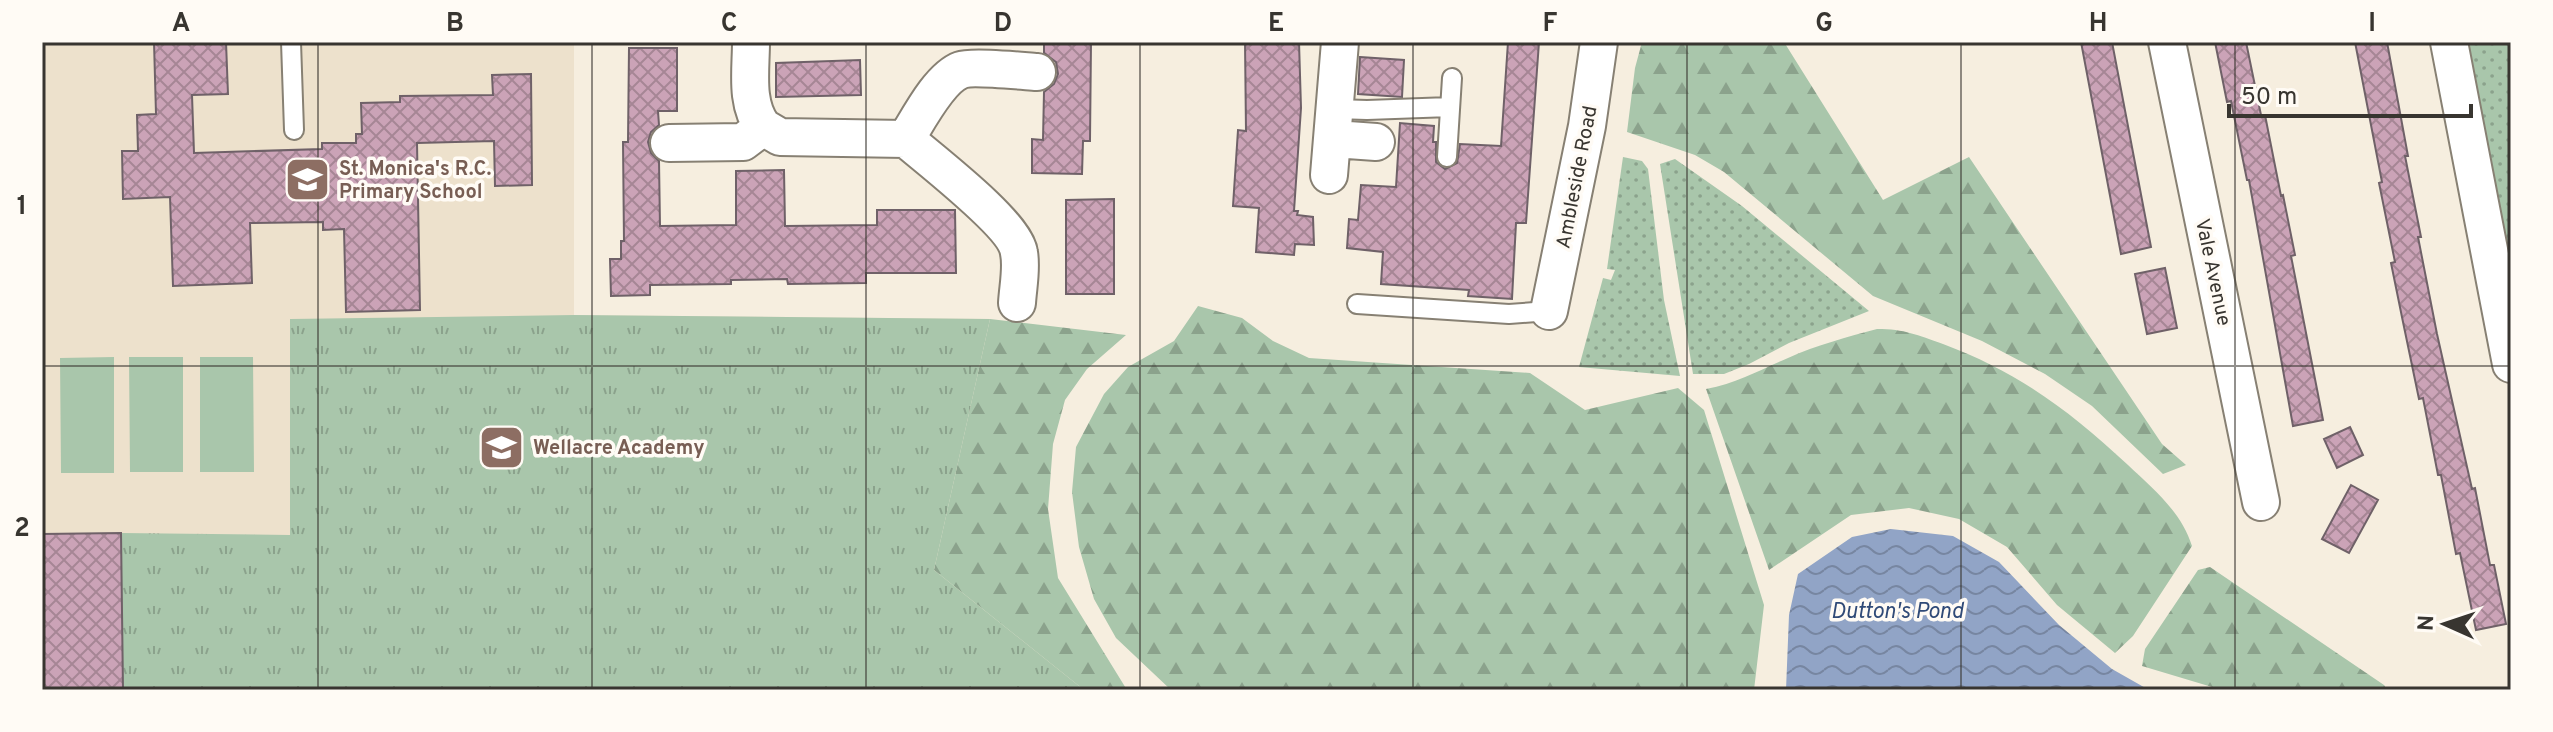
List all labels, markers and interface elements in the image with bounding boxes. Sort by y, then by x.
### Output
text: A [172,8,190,41]
text: B [446,8,464,41]
text: C [721,8,737,41]
text: D [994,8,1012,41]
text: E [1268,8,1284,41]
text: F [1543,8,1558,41]
text: G [1815,8,1833,41]
text: H [2089,8,2107,41]
text: I [2368,8,2376,41]
scale bar [2229,68,2471,118]
text: 50 m [2241,83,2297,113]
street label: Ambleside Road [1551,104,1605,251]
school or university icon: St. Monica's R.C. Primary School [284,155,332,203]
place label: St. Monica's R.C. Primary School [339,157,491,206]
text: 1 [17,191,27,224]
street label: Vale Avenue [2188,216,2236,328]
school or university icon: Wellacre Academy [478,423,526,471]
place label: Wellacre Academy [533,436,705,462]
text: 2 [14,513,30,546]
north arrow [2405,584,2485,664]
water label: Dutton's Pond [1831,599,1965,626]
text: N [2414,614,2441,632]

